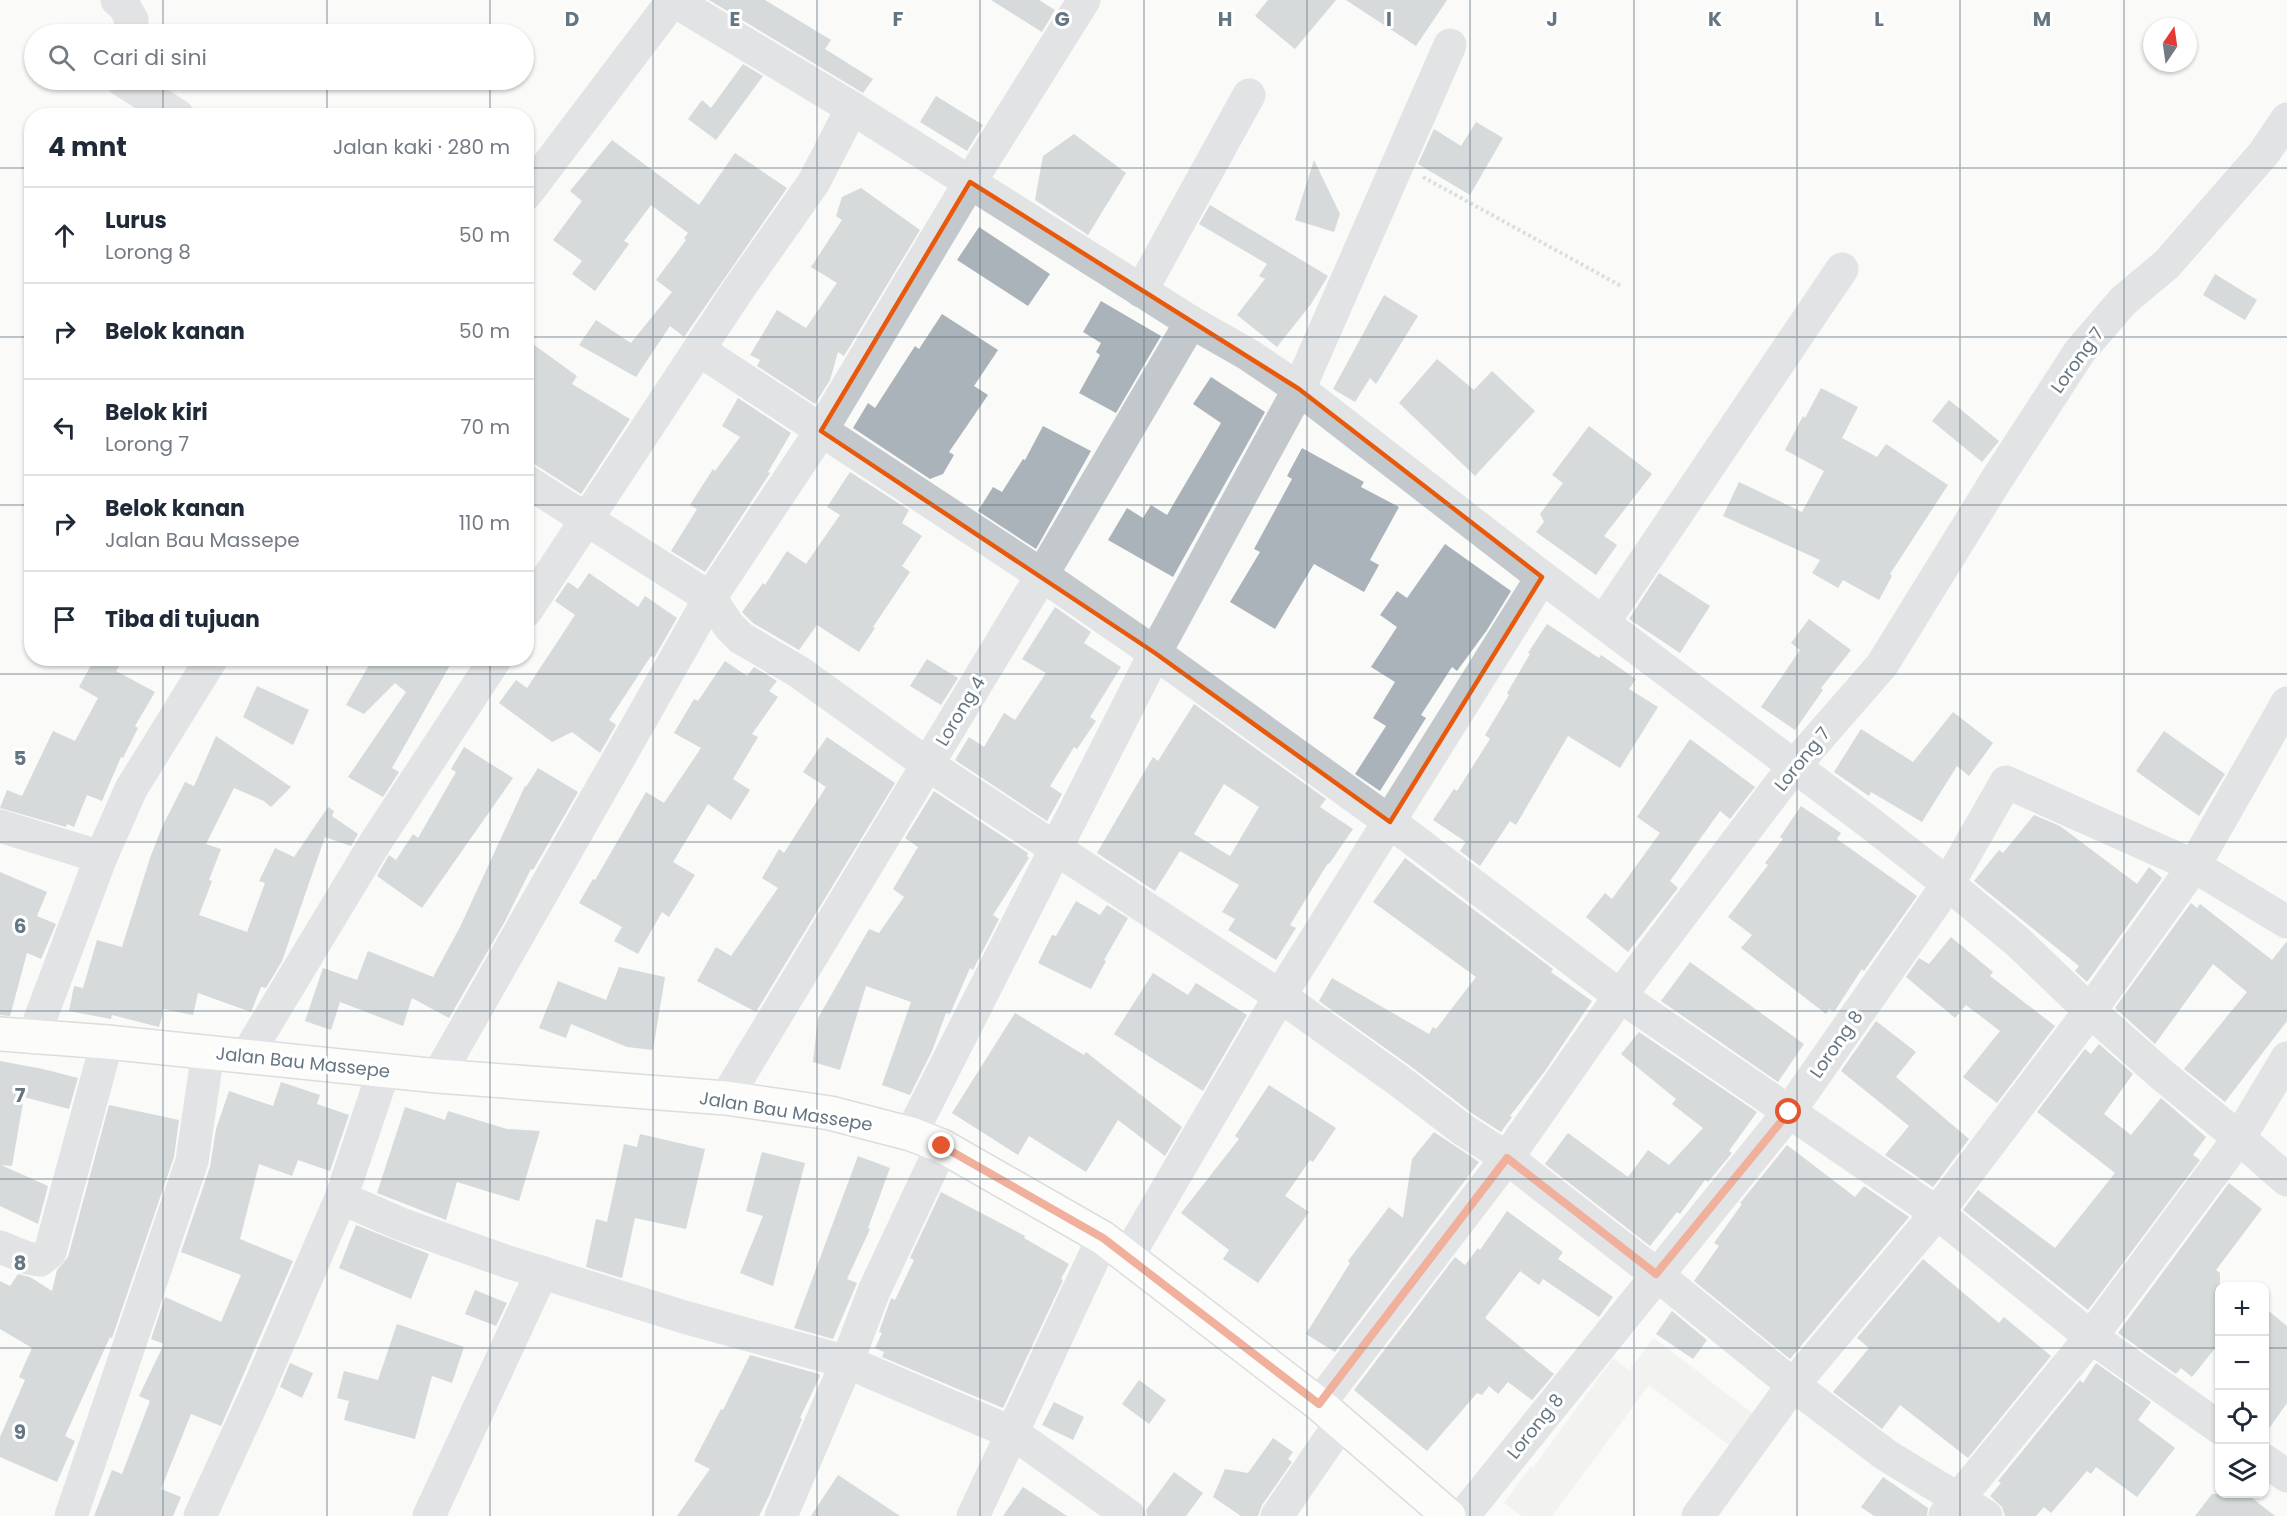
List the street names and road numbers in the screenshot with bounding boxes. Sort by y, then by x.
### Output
street label: Lorong 7 [2045,322,2110,398]
street label: Lorong 4 [929,671,991,751]
street label: Lorong 7 [1768,722,1836,796]
street label: Lorong 8 [1804,1005,1868,1083]
street label: Jalan Bau Massepe [215,1040,391,1084]
street label: Jalan Bau Massepe [698,1085,874,1137]
street label: Lorong 8 [1501,1388,1569,1464]

